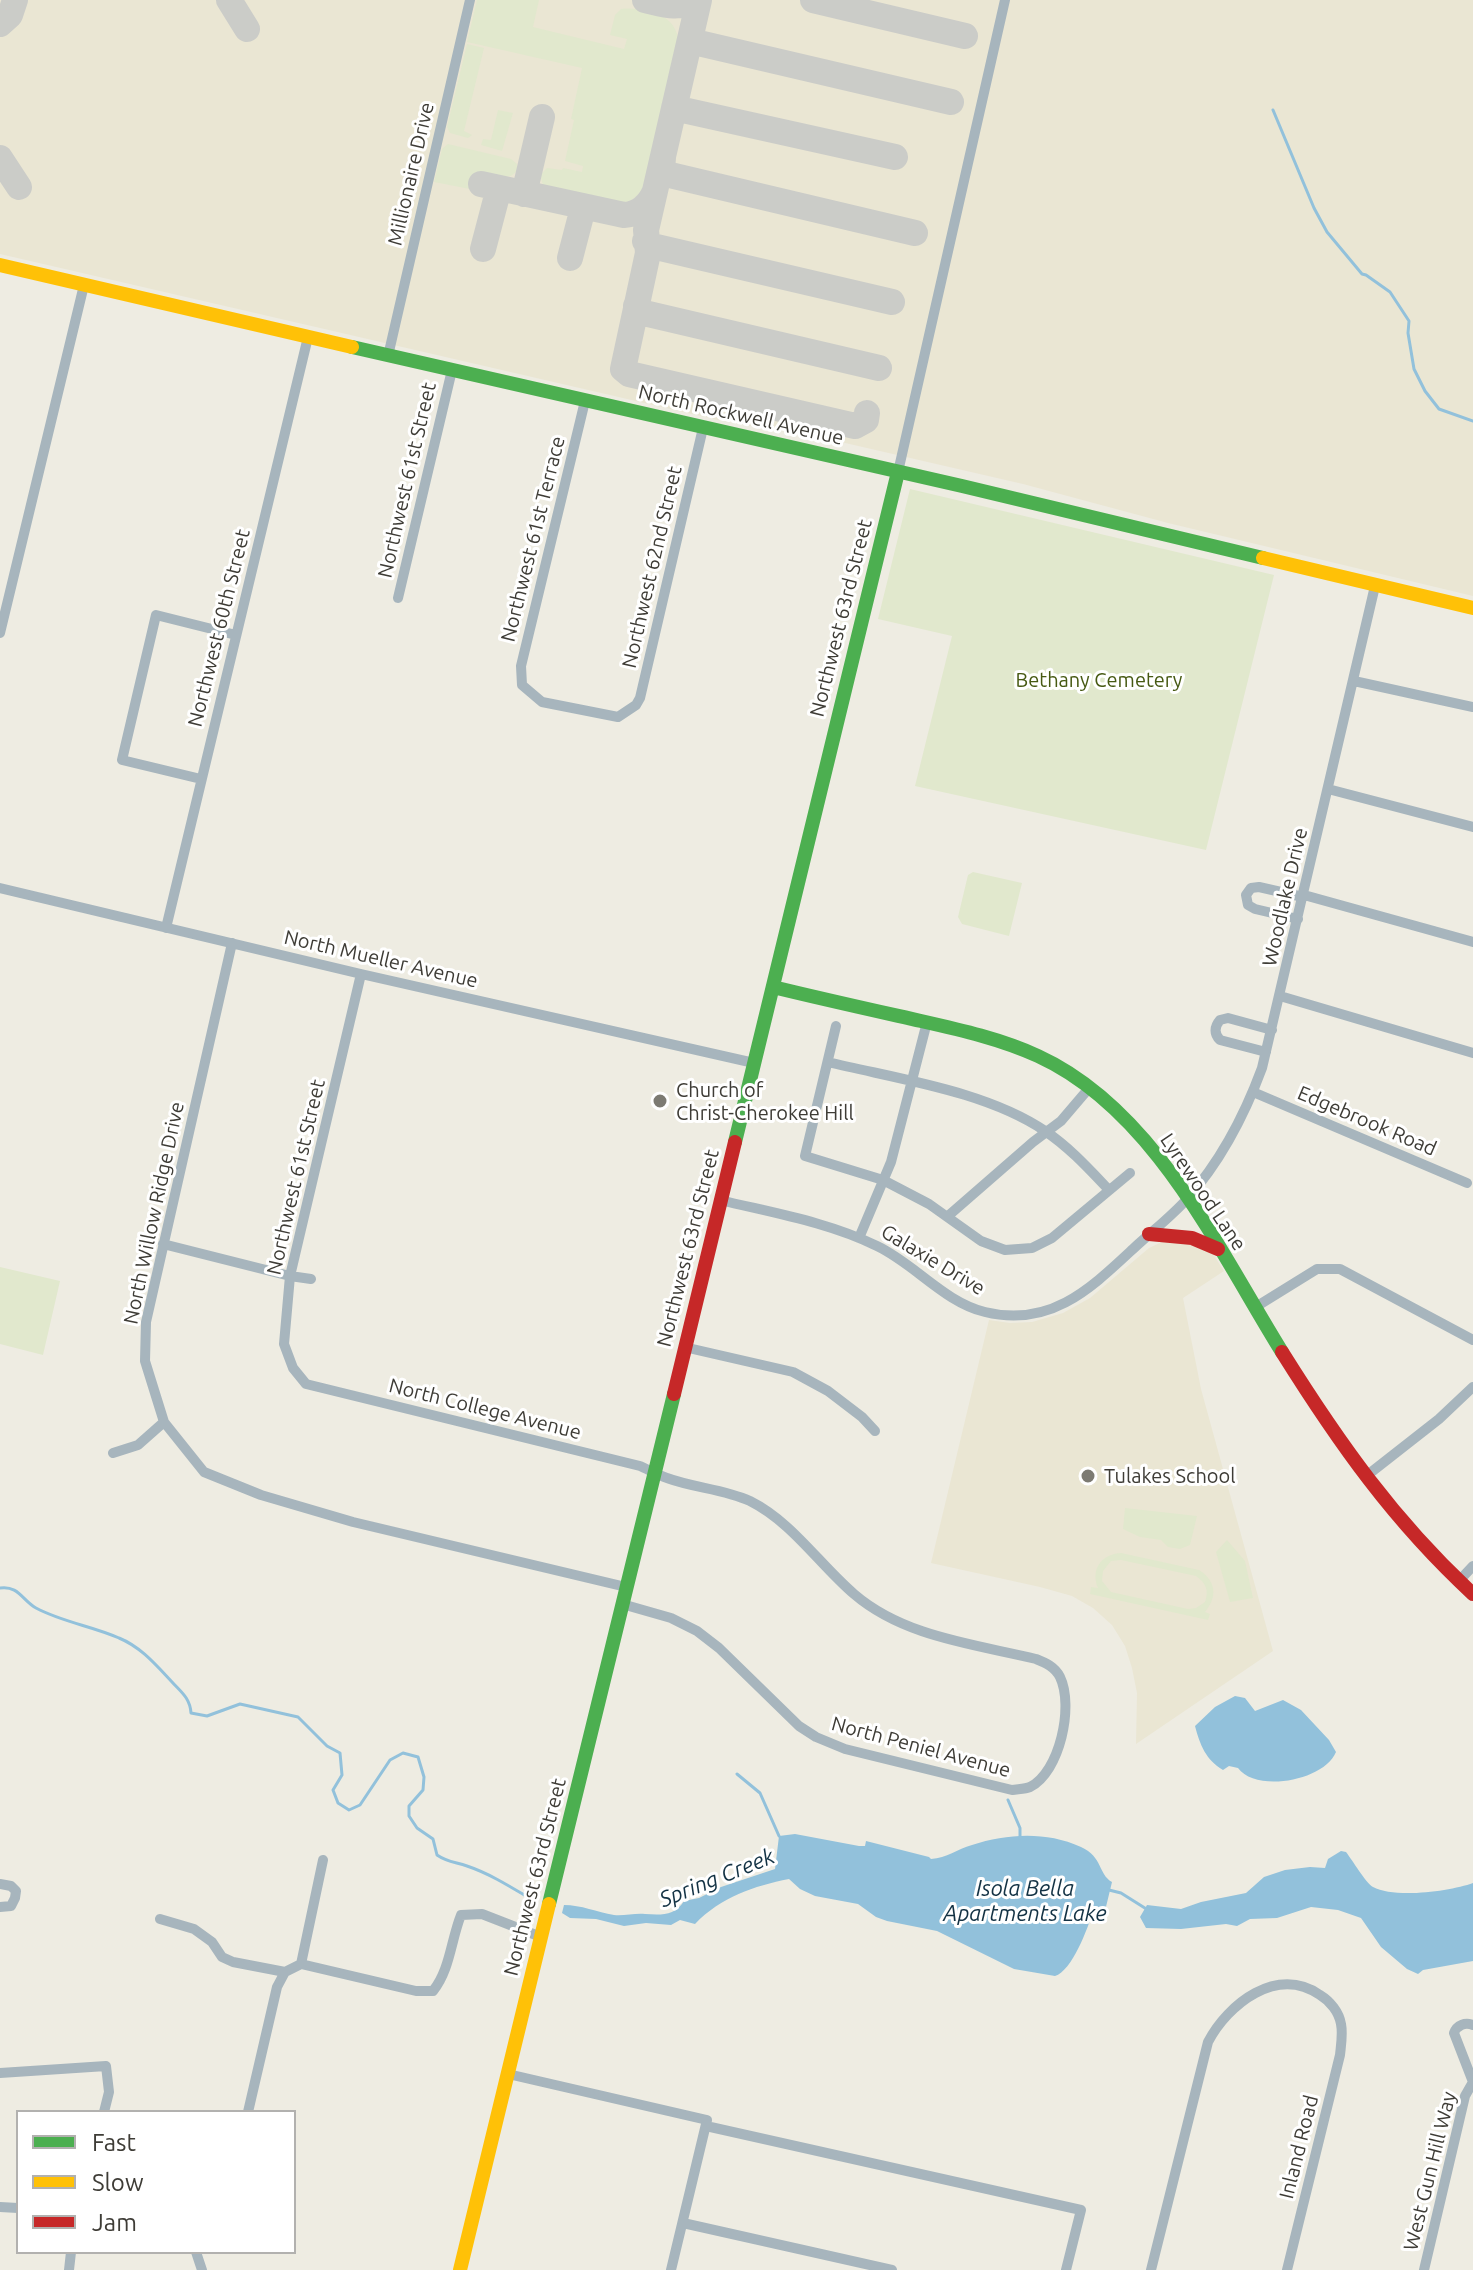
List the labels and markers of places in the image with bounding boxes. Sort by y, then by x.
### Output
place label: Church of Christ-Cherokee Hill [676,1078,854,1125]
marker: Church of Christ-Cherokee Hill [651,1092,669,1110]
place label: Tulakes School [1104,1464,1235,1488]
marker: Tulakes School [1079,1467,1097,1485]

